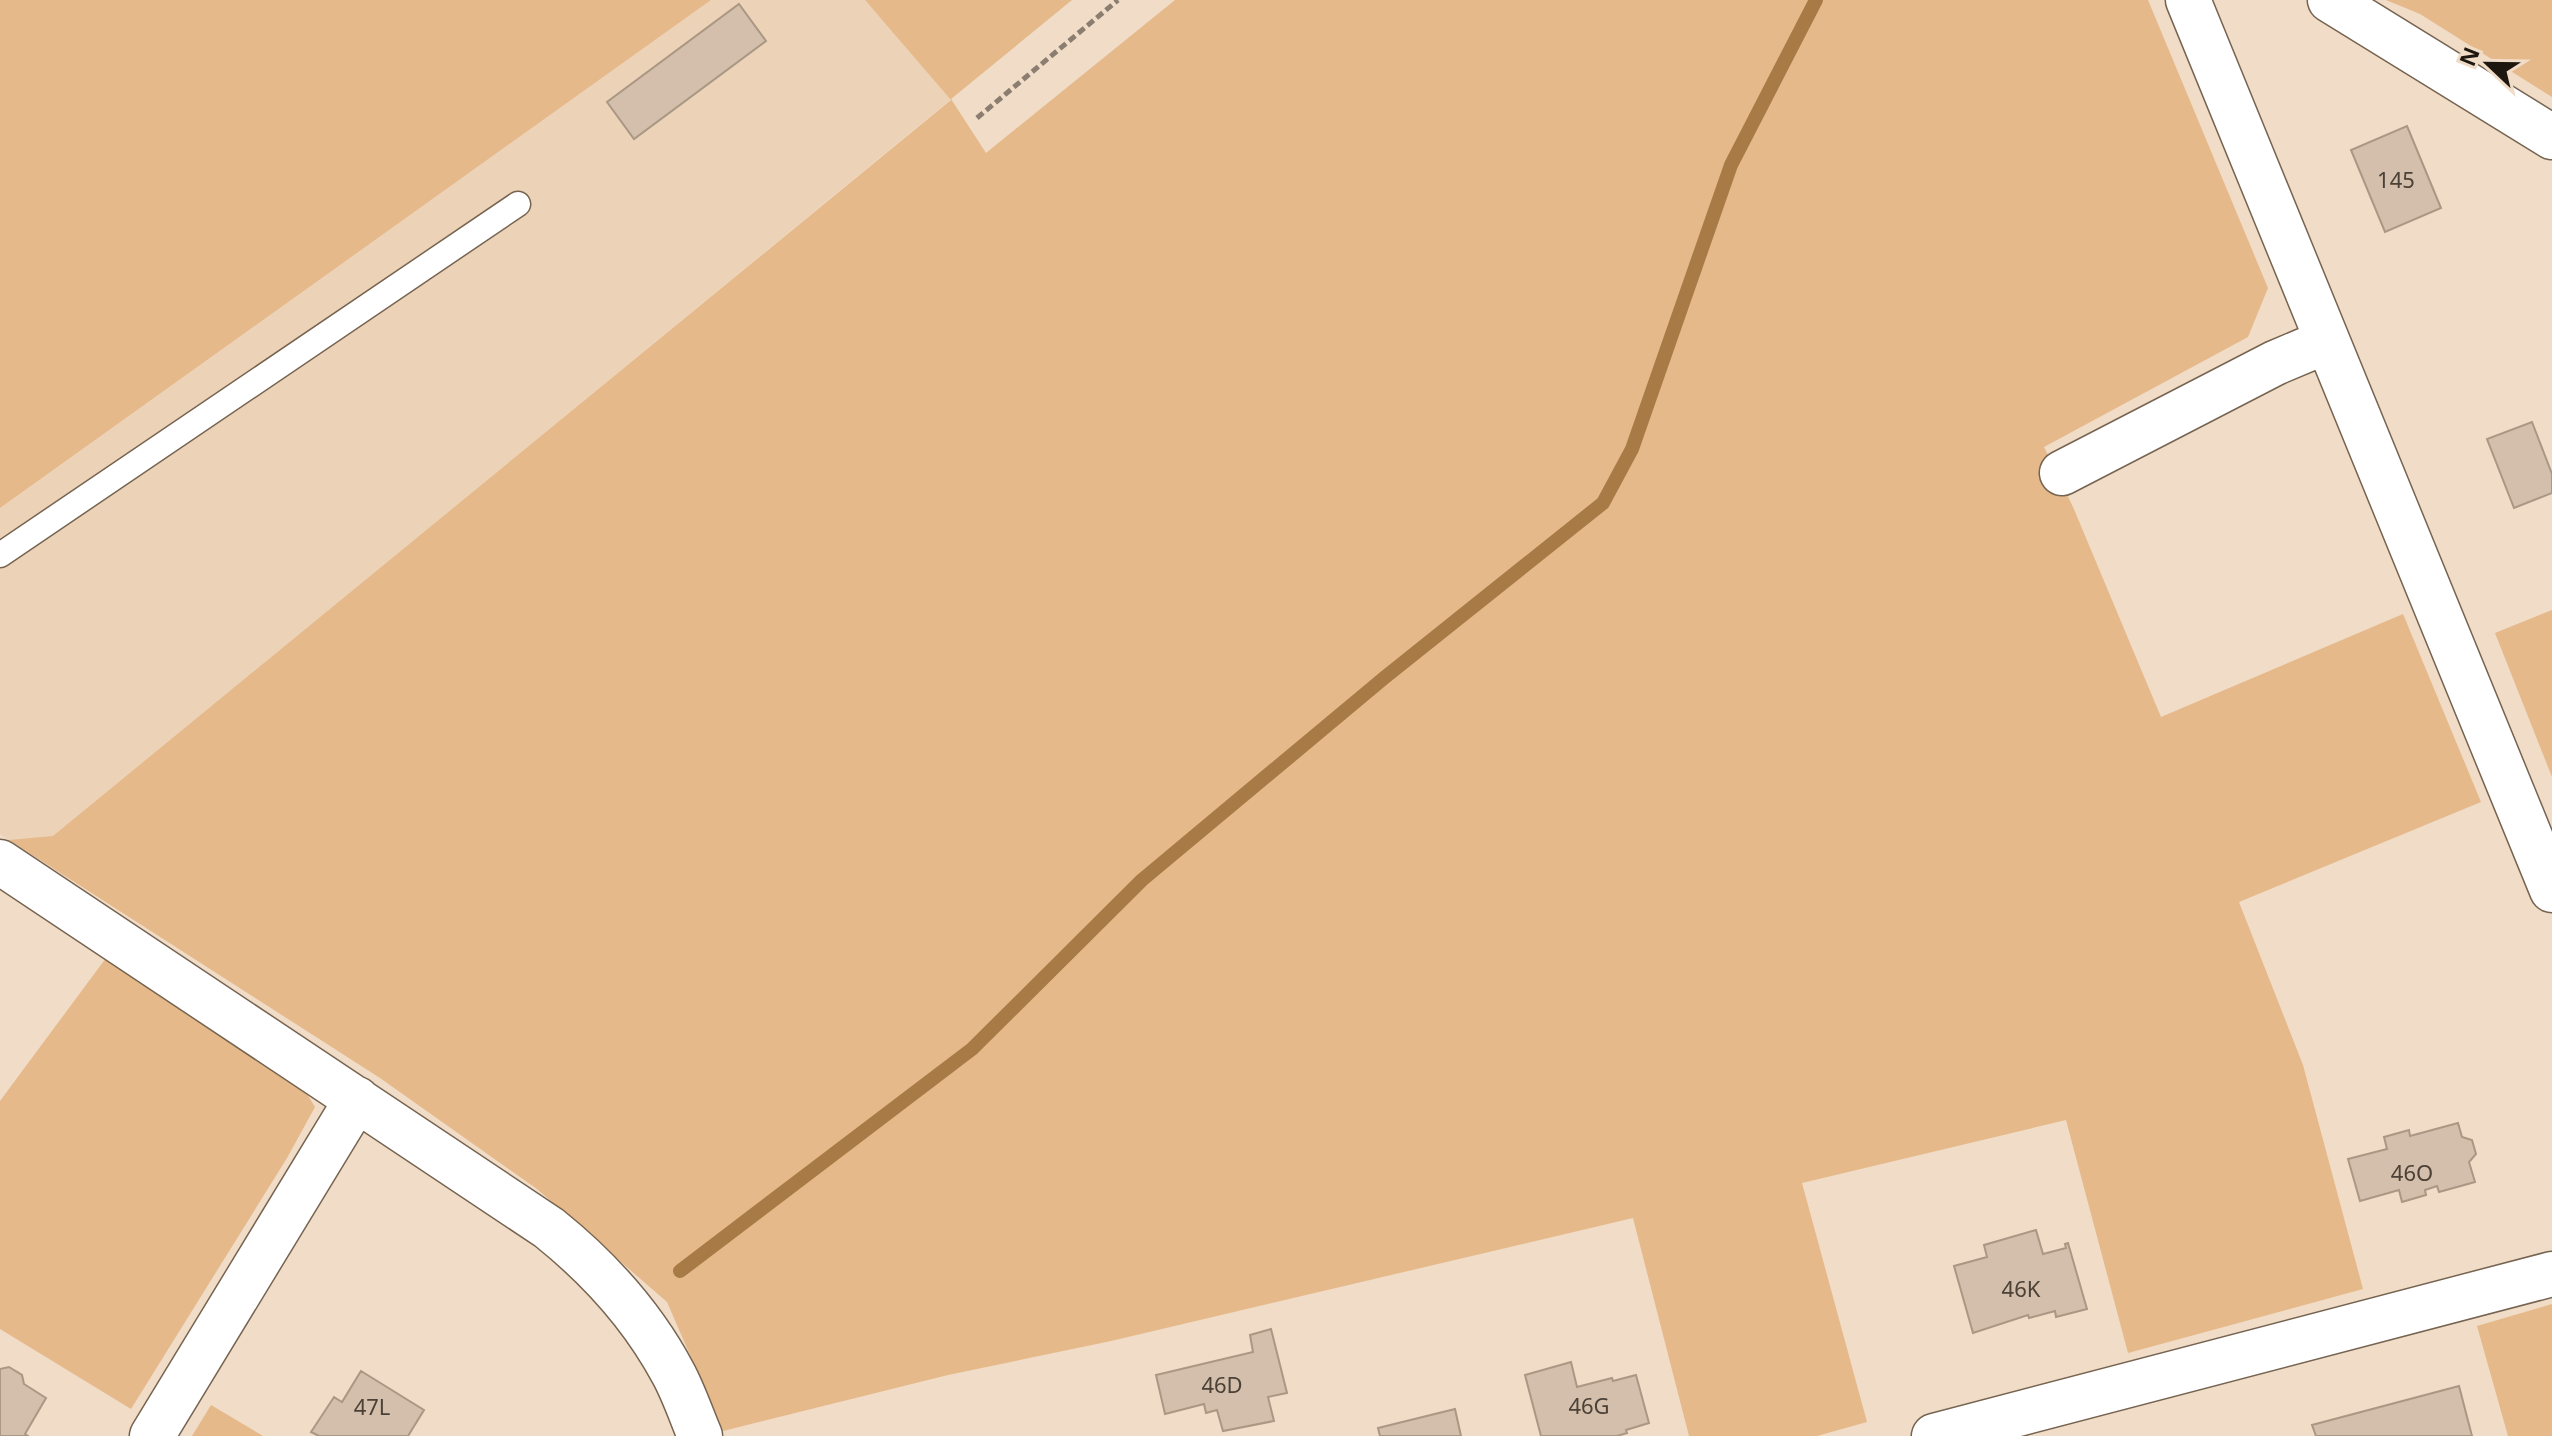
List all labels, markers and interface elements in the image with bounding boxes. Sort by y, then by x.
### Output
north arrow [2448,24,2528,104]
text: N [2451,42,2486,70]
house number: 145 [2377,164,2415,194]
house number: 46O [2391,1157,2433,1187]
house number: 46K [2002,1273,2041,1303]
house number: 46D [1201,1369,1243,1399]
house number: 46G [1568,1390,1610,1420]
house number: 47L [354,1391,390,1421]

